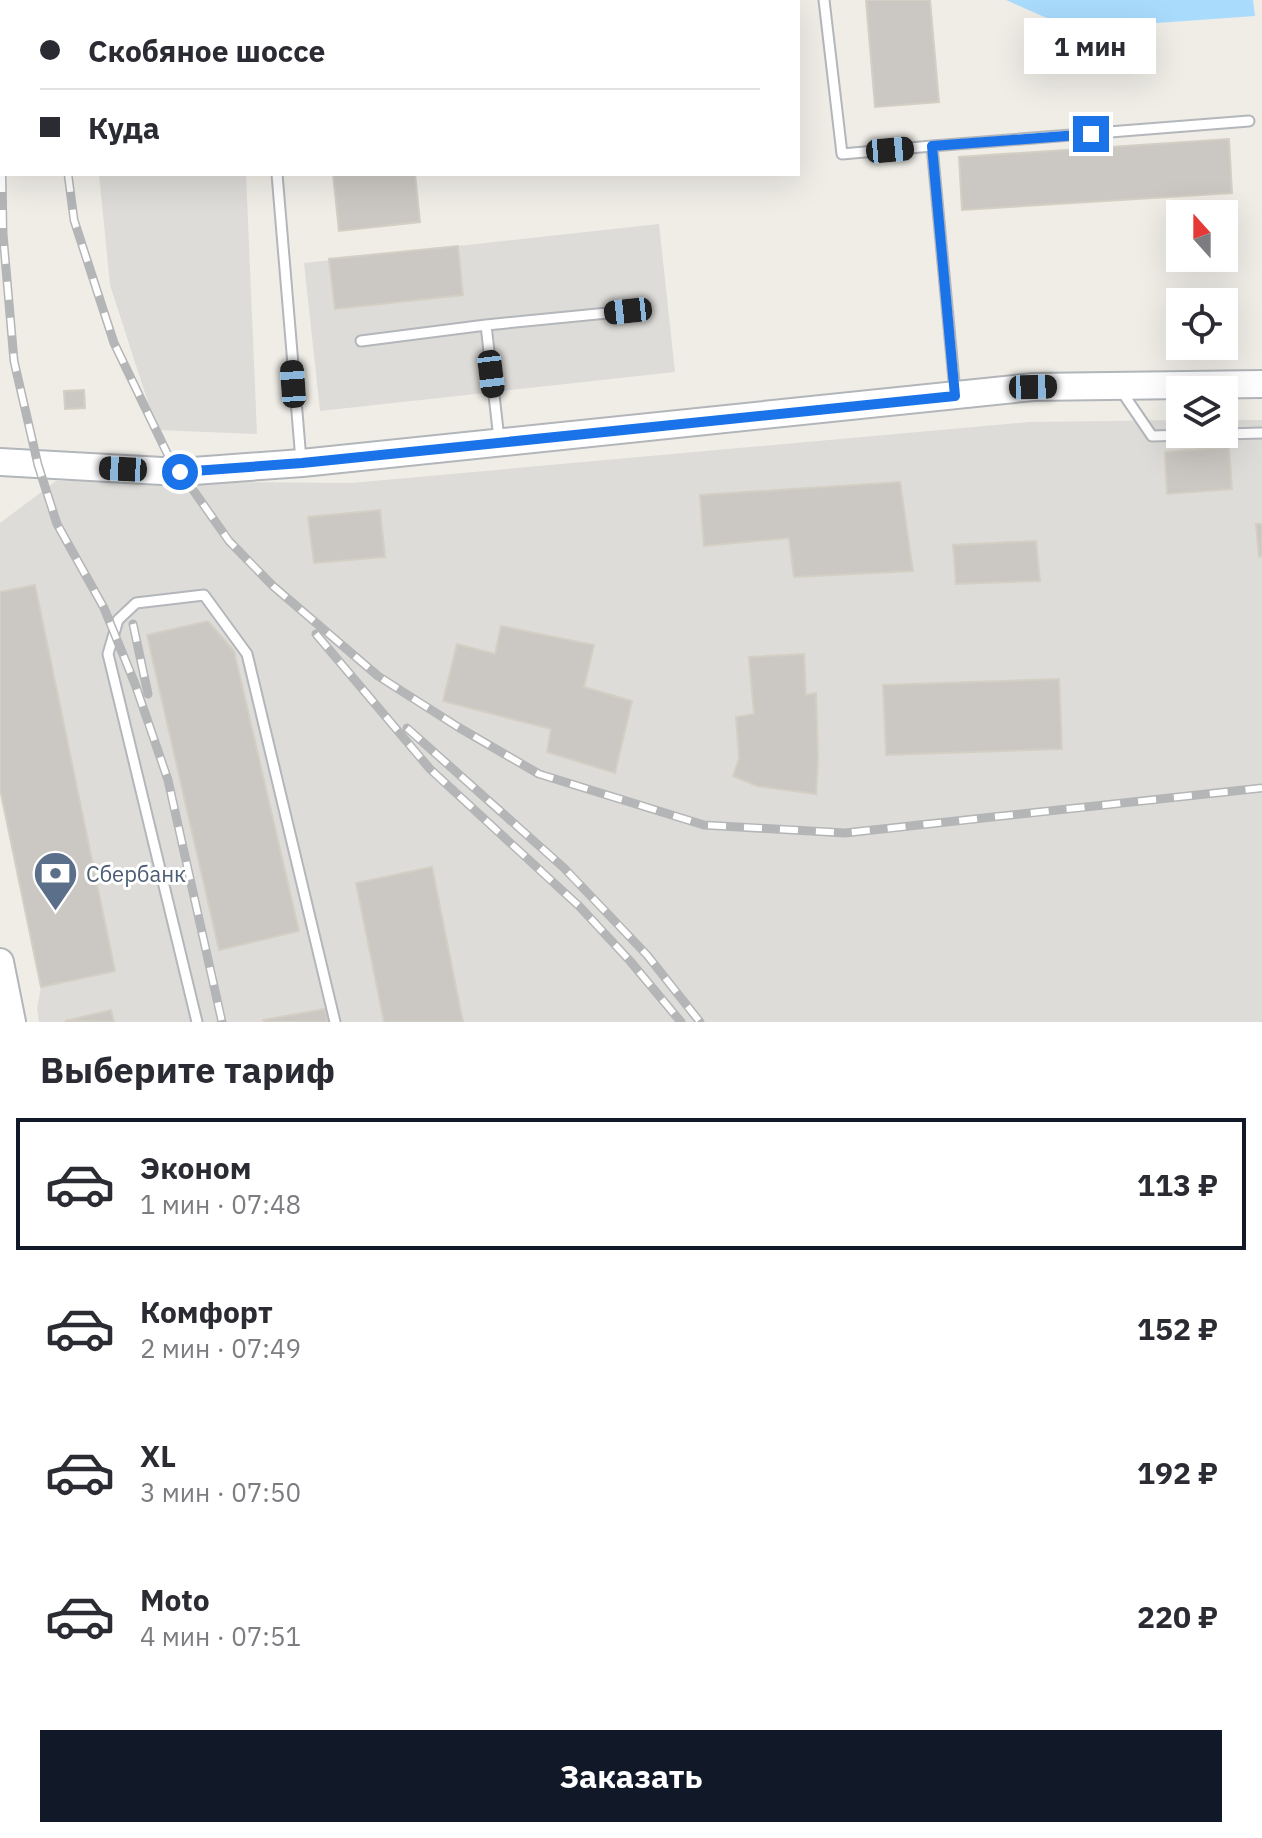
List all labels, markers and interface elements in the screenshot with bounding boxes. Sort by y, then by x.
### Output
callout: 1 мин [1025,18,1157,74]
text: 1 мин [1054,29,1126,63]
text: Скобяное шоссе [88,31,325,70]
text: Куда [88,108,160,147]
route end [1073,116,1109,152]
car [865,136,915,164]
north arrow [1166,200,1238,272]
map controls [1166,200,1238,448]
button: locate [1166,288,1238,360]
car [603,297,653,325]
car [476,349,506,399]
car [279,359,307,409]
car [1009,375,1057,399]
button: layers [1166,376,1238,448]
route start [162,454,198,490]
car [98,456,148,482]
bank icon: Сбербанк [31,849,79,912]
place label: Сбербанк [86,859,186,888]
text: Выберите тариф [40,1046,335,1093]
icon: car [44,1148,116,1220]
text: Эконом [140,1148,251,1187]
text: 113 ₽ [1137,1165,1218,1204]
text: 1 мин · 07:48 [140,1187,301,1221]
icon: car [44,1292,116,1364]
text: Комфорт [140,1292,273,1331]
text: 152 ₽ [1137,1309,1218,1348]
text: 2 мин · 07:49 [140,1331,301,1365]
icon: car [44,1436,116,1508]
text: XL [140,1436,176,1475]
text: 192 ₽ [1137,1453,1218,1492]
text: 3 мин · 07:50 [140,1475,301,1509]
icon: car [44,1580,116,1652]
text: Moto [140,1580,210,1619]
text: 220 ₽ [1137,1597,1218,1636]
text: 4 мин · 07:51 [140,1619,301,1653]
button: Заказать [40,1730,1222,1822]

